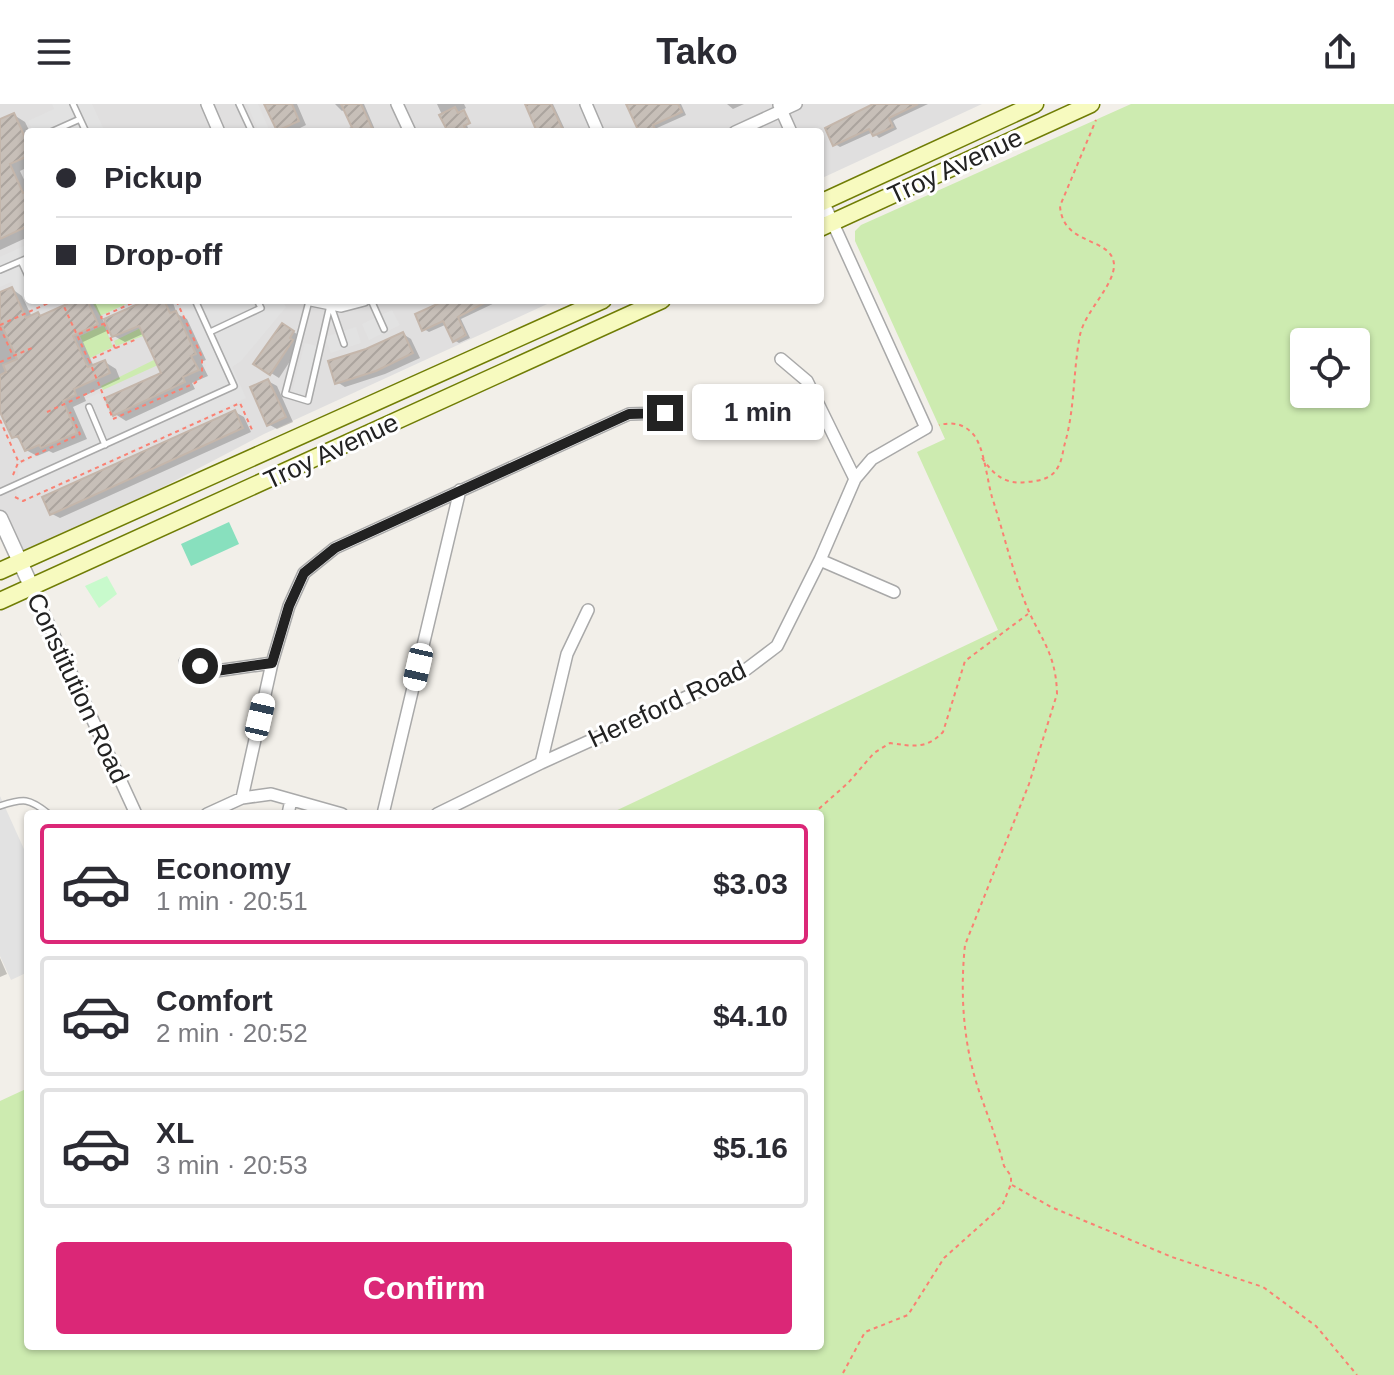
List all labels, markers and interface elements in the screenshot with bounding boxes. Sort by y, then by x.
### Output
icon: menu [32,30,76,74]
icon: share [1318,30,1362,74]
text: Tako [656,31,738,72]
street label: Troy Avenue [883,122,1027,210]
text: Pickup [104,161,202,194]
text: Drop-off [104,238,222,271]
map controls [1290,328,1370,408]
button: locate [1290,328,1370,408]
callout: 1 min [693,385,825,441]
route end [647,395,683,431]
text: 1 min [724,397,792,427]
street label: Troy Avenue [259,407,403,495]
street label: Constitution Road [21,588,135,788]
car [401,641,435,693]
route start [182,648,218,684]
street label: Hereford Road [583,654,751,754]
car [243,691,277,743]
icon: car [60,848,132,920]
text: Economy [156,852,291,885]
text: $3.03 [713,867,788,900]
text: 1 min · 20:51 [156,886,308,916]
icon: car [60,980,132,1052]
text: Comfort [156,984,273,1017]
text: $4.10 [713,999,788,1032]
text: 2 min · 20:52 [156,1018,308,1048]
icon: car [60,1112,132,1184]
text: XL [156,1116,194,1149]
text: $5.16 [713,1131,788,1164]
text: 3 min · 20:53 [156,1150,308,1180]
button: Confirm [56,1242,792,1334]

